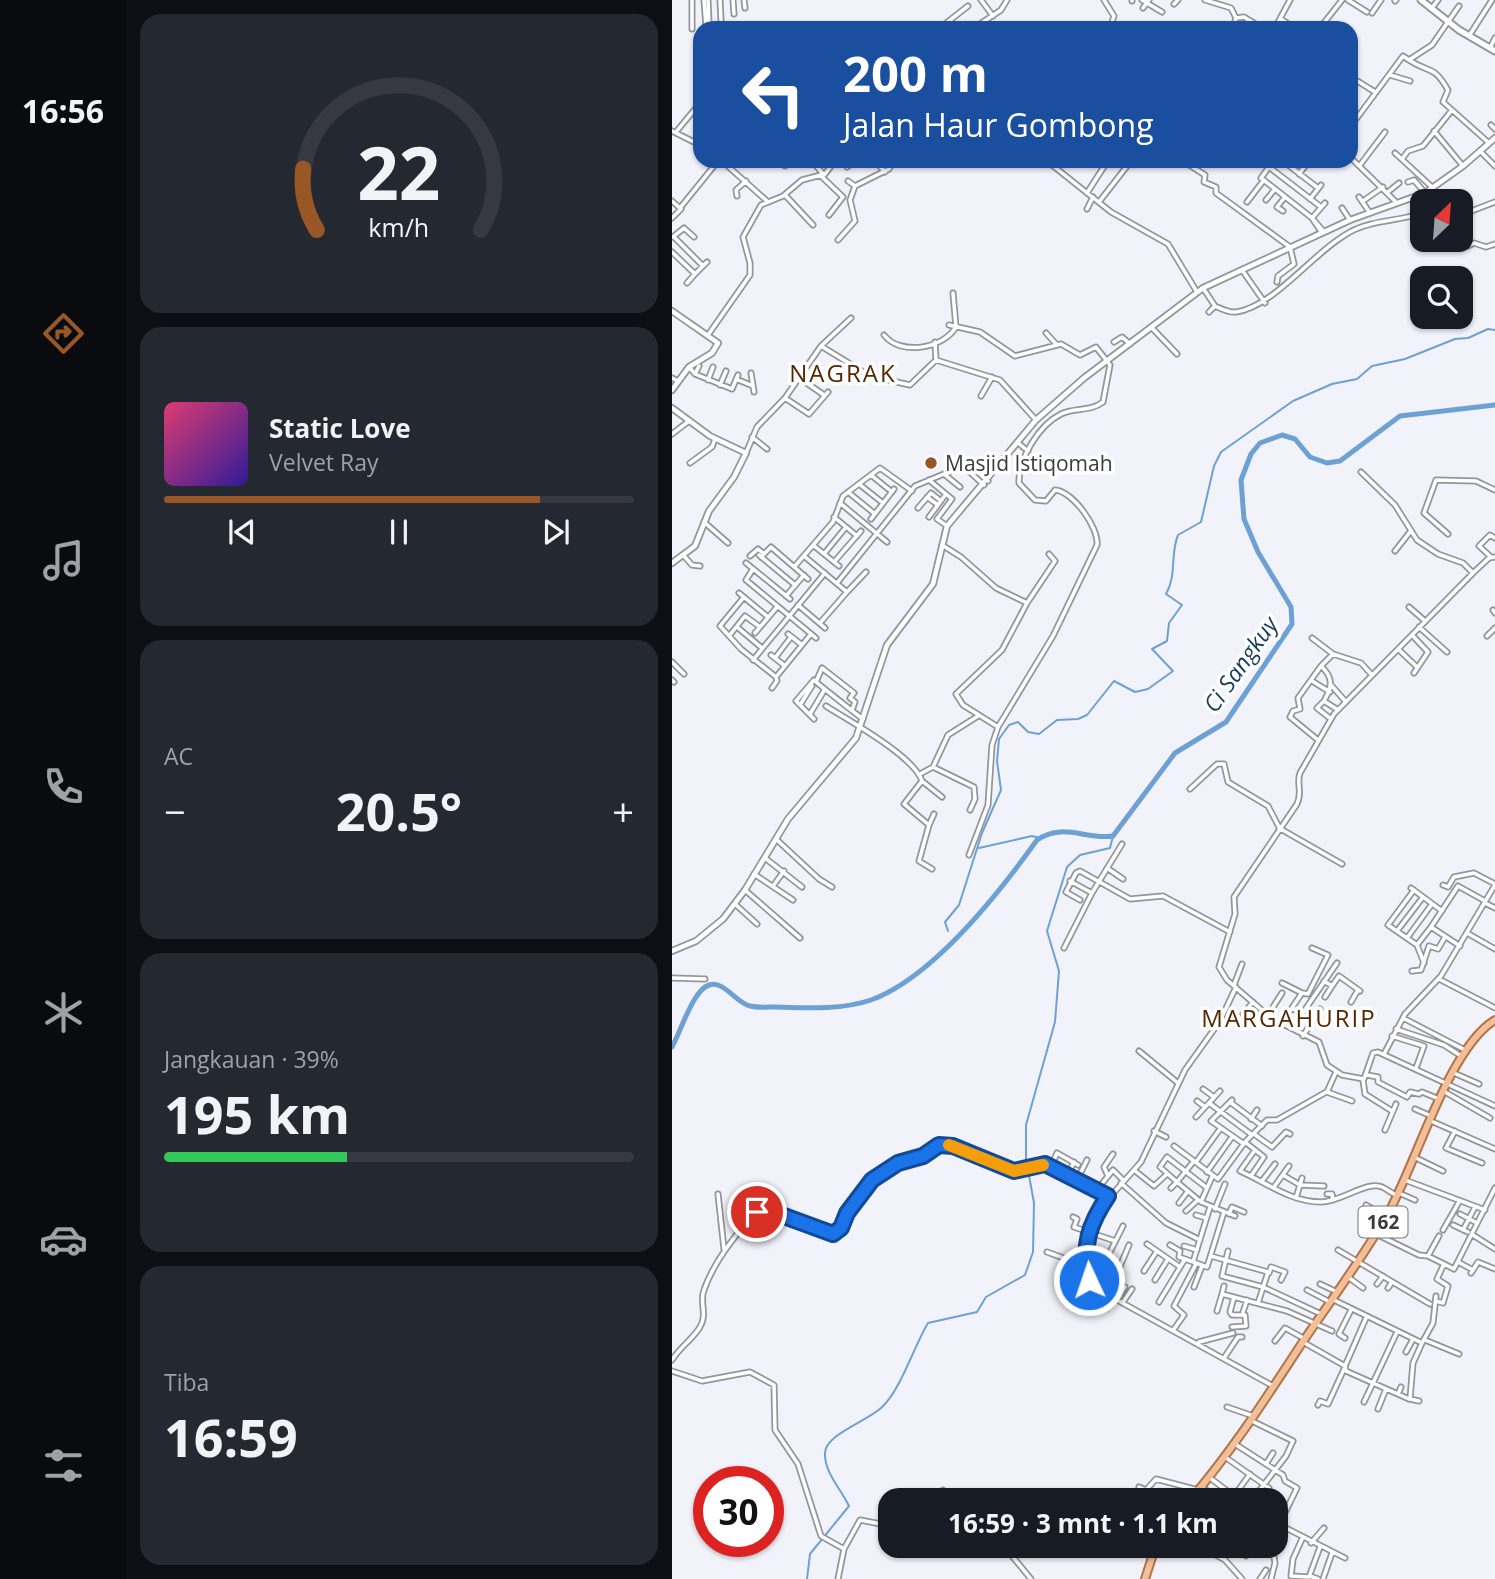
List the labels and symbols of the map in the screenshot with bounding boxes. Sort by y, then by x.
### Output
north arrow [1410,189,1474,252]
district label: NAGRAK [789,356,897,389]
place label: Masjid Istiqomah [945,449,1113,477]
marker: Masjid Istiqomah [923,455,939,471]
water label: Ci Sangkuy [1195,609,1286,718]
district label: MARGAHURIP [1201,1001,1377,1034]
pin [727,1182,787,1242]
road number: 162 [1358,1206,1408,1238]
position arrow [1052,1243,1126,1317]
speed limit sign: 30 [693,1466,784,1557]

